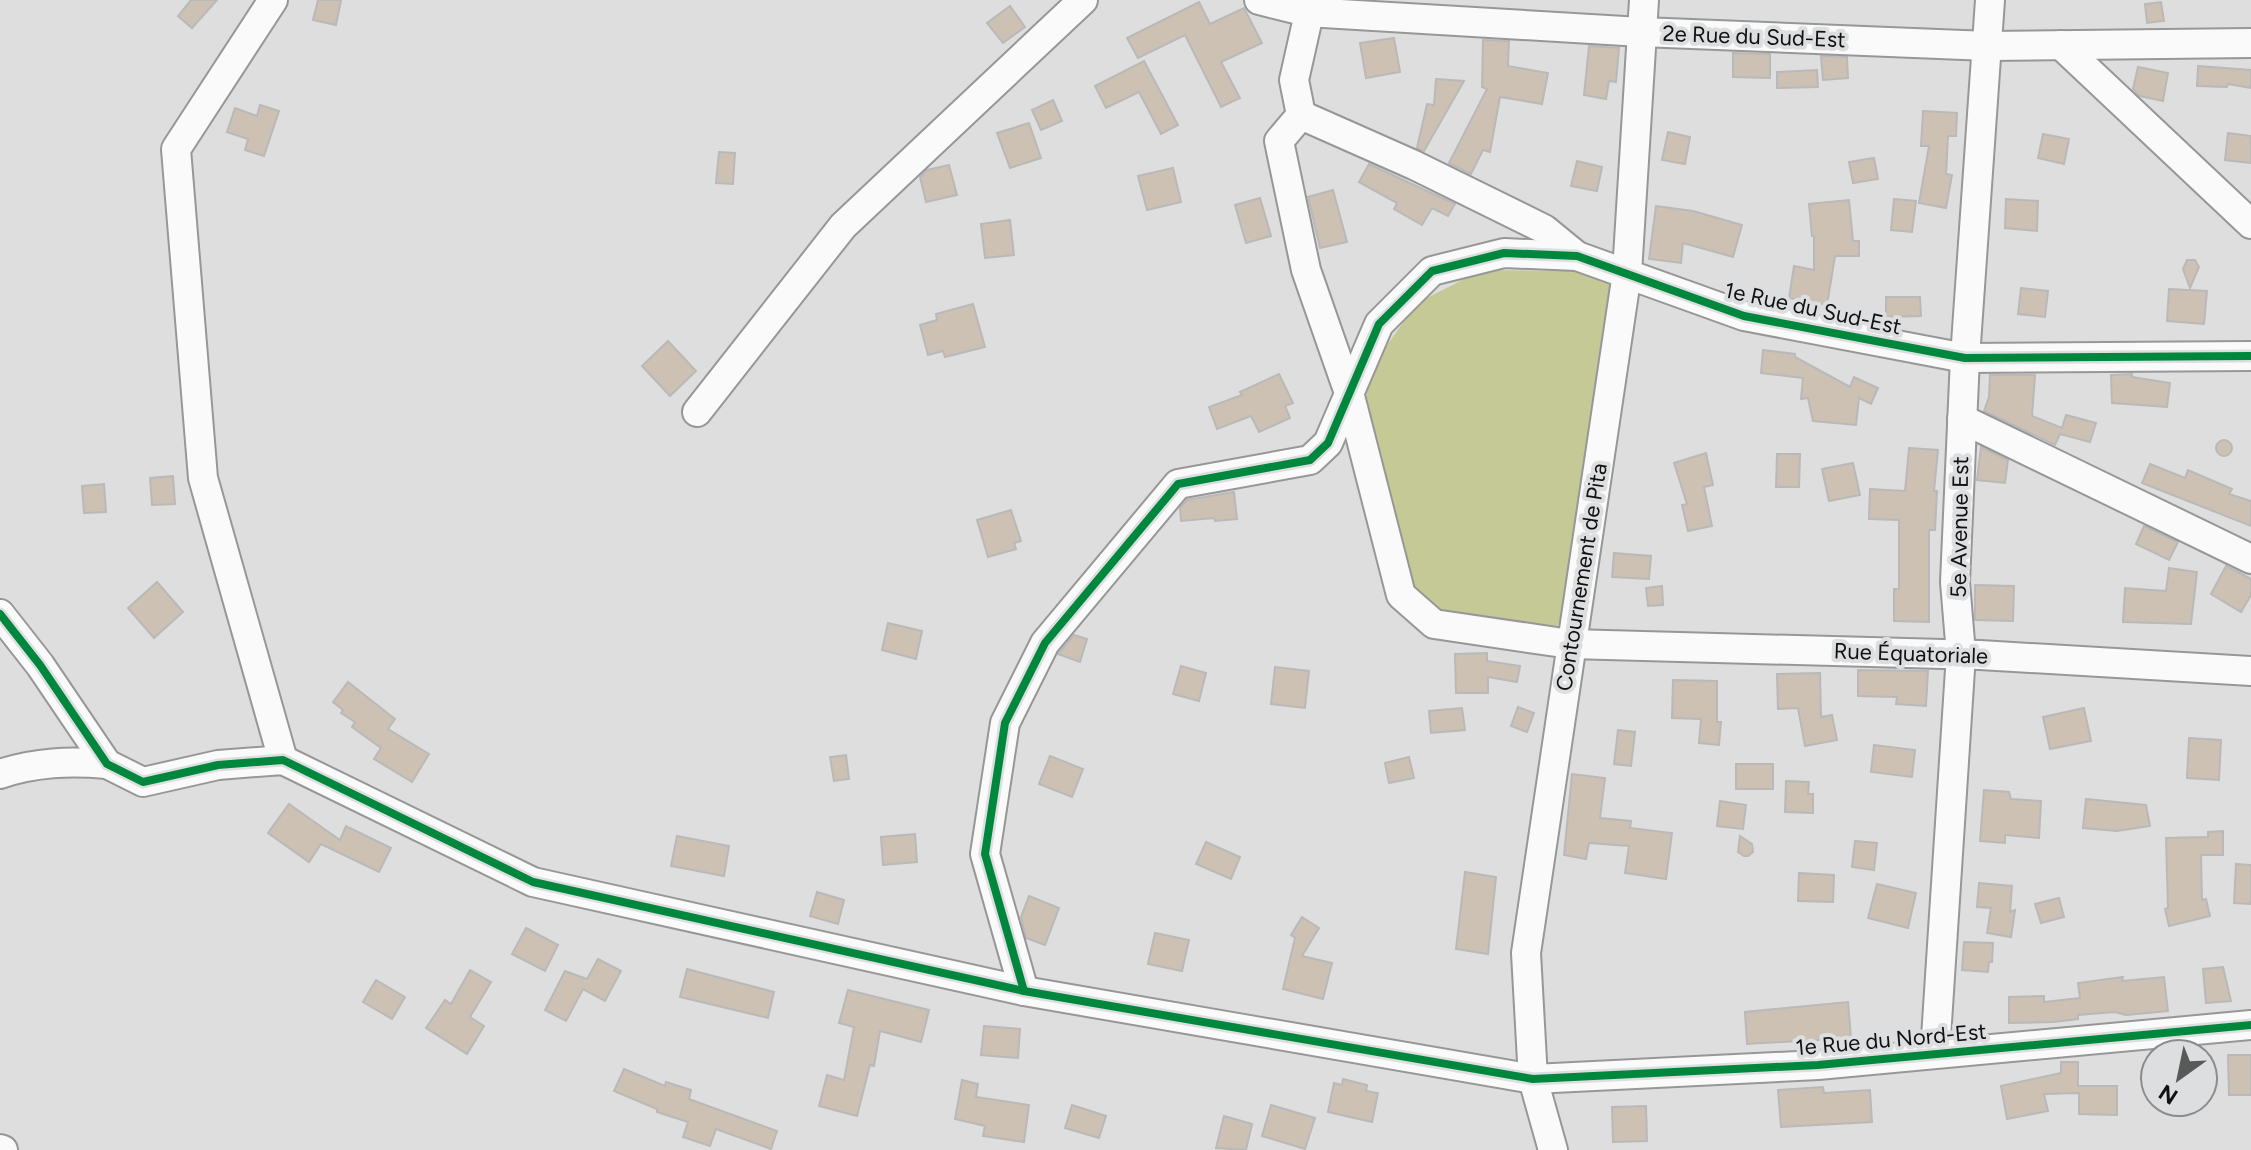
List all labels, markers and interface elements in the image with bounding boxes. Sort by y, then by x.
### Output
street label: 2e Rue du Sud-Est [1662,20,1846,53]
street label: 1e Rue du Sud-Est [1722,277,1904,340]
street label: 5e Avenue Est [1945,456,1974,598]
street label: Contournement de Pita [1550,461,1613,693]
street label: Rue Équatoriale [1833,637,1989,670]
street label: 1e Rue du Nord-Est [1794,1018,1988,1061]
north arrow [2139,1038,2219,1118]
text: N [2154,1078,2183,1110]

